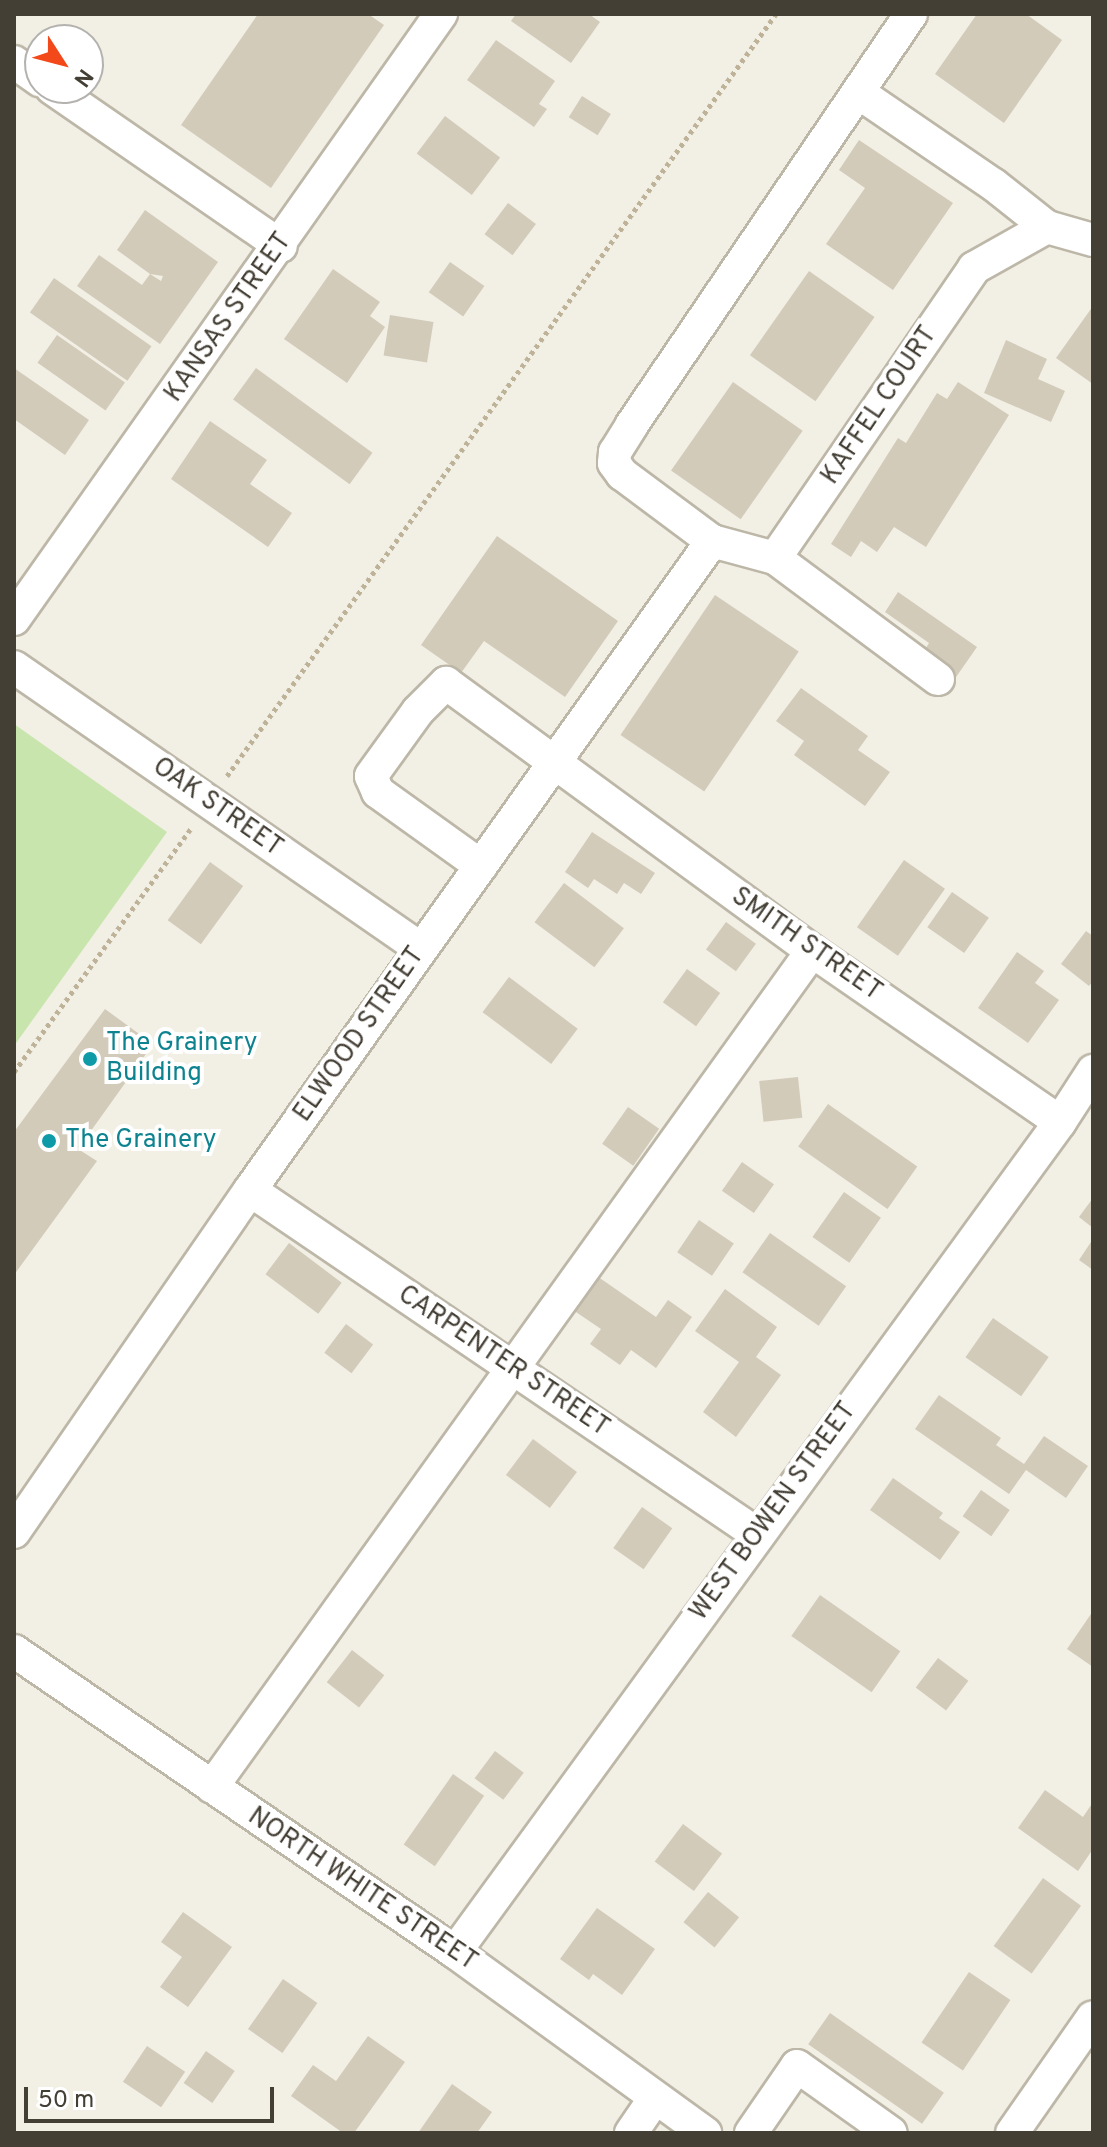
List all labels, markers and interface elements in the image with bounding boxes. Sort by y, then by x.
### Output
north arrow [24,24,104,104]
text: N [67,63,98,92]
street label: KANSAS STREET [159,227,299,409]
street label: KAFFEL COURT [815,321,945,491]
street label: OAK STREET [146,752,288,864]
street label: SMITH STREET [725,882,887,1008]
street label: ELWOOD STREET [288,941,432,1129]
place label: The Grainery Building [106,1028,257,1090]
marker: The Grainery Building [81,1050,99,1068]
place label: The Grainery [65,1125,216,1157]
marker: The Grainery [40,1132,58,1150]
street label: CARPENTER STREET [391,1280,615,1444]
street label: WEST BOWEN STREET [684,1396,864,1628]
street label: NORTH WHITE STREET [241,1801,483,1979]
scale bar [28,2071,278,2121]
text: 50 m [38,2086,94,2116]

